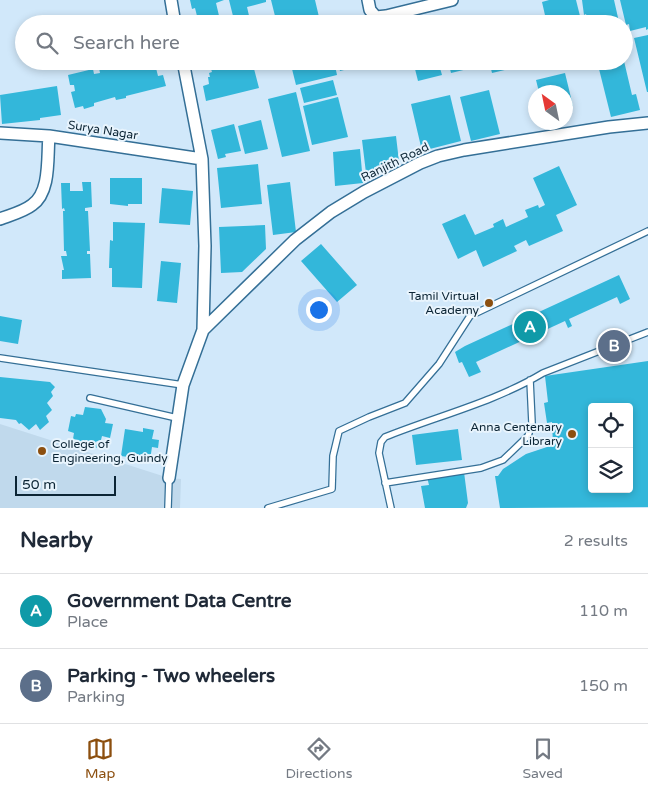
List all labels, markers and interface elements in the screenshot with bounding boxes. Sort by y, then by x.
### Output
search box [15,15,633,70]
icon: search [33,29,61,57]
text: Search here [73,32,180,54]
north arrow [528,85,573,130]
street label: Surya Nagar [67,118,139,143]
street label: Ranjith Road [359,140,431,184]
place label: Tamil Virtual Academy [408,289,480,317]
your location [306,297,332,323]
marker: Tamil Virtual Academy [483,297,495,309]
pin: A [514,308,546,346]
pin: B [598,327,630,365]
map controls [588,403,633,493]
button: locate [588,403,633,448]
place label: Anna Centenary Library [470,420,563,448]
marker: Anna Centenary Library [566,428,578,440]
place label: College of Engineering, Guindy [52,437,168,465]
marker: College of Engineering, Guindy [36,445,48,457]
button: layers [588,448,633,493]
scale bar [15,473,116,496]
text: 50 m [22,476,56,493]
text: Nearby [20,528,93,553]
text: 2 results [564,531,628,551]
text: Government Data Centre [67,590,292,612]
text: A [30,601,42,621]
text: 110 m [579,601,628,621]
text: Place [67,612,108,632]
text: Parking - Two wheelers [67,665,275,687]
text: B [30,676,42,696]
text: 150 m [579,676,628,696]
text: Parking [67,687,125,707]
tab: Map [85,735,115,782]
tab: Directions [285,735,352,782]
tab: Saved [522,735,563,782]

